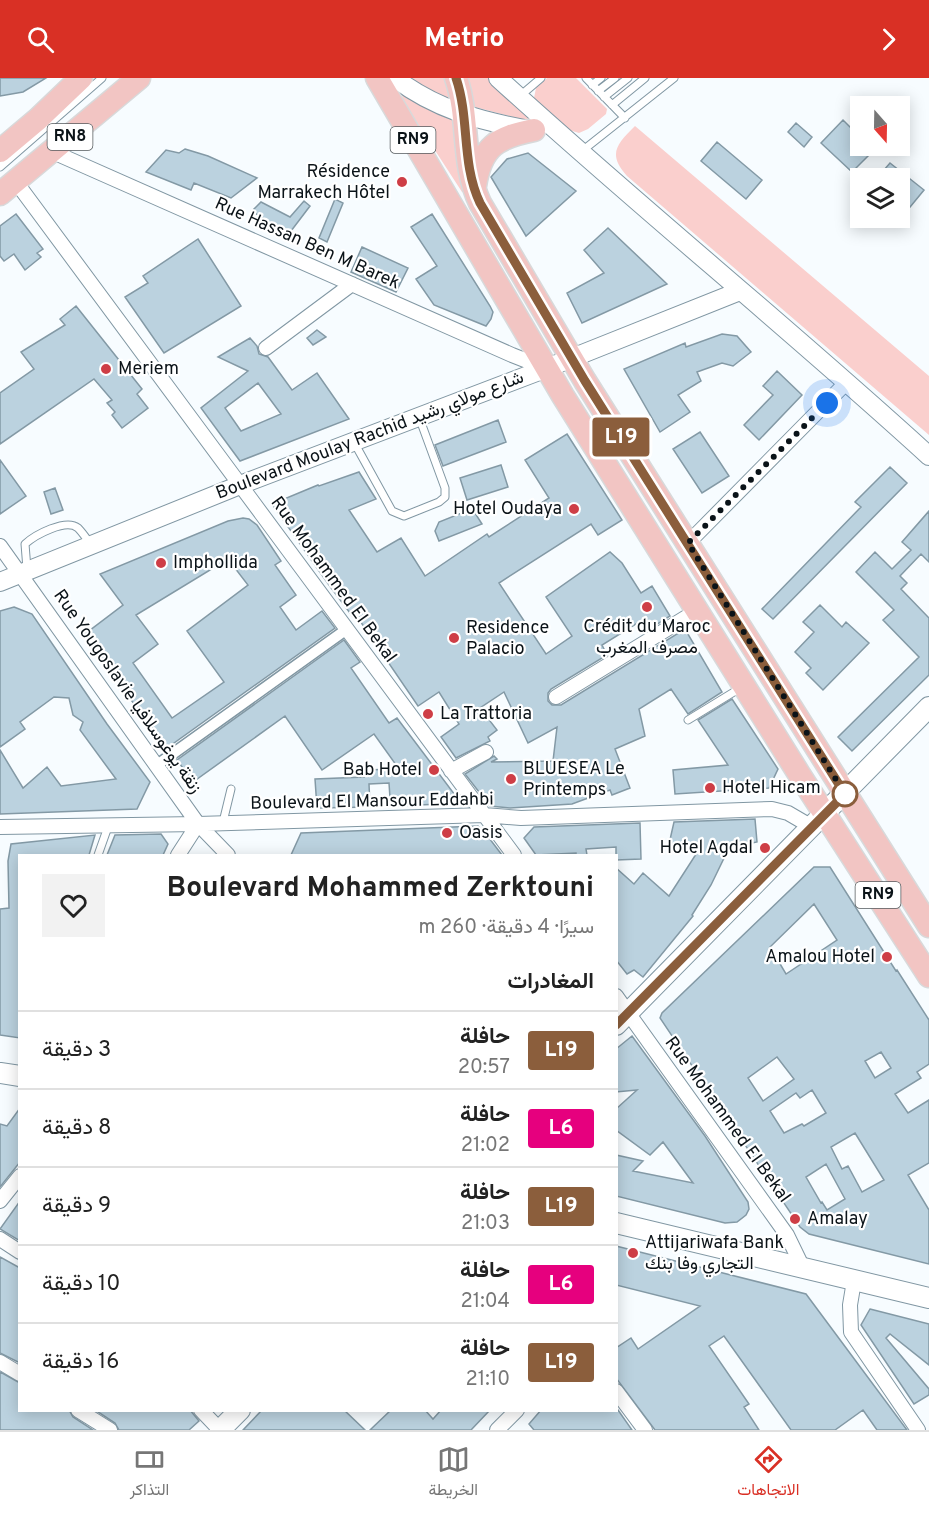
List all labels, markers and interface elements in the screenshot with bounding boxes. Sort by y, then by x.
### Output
text: Metrio [424,22,505,56]
icon: search [24,23,57,56]
icon: forward [872,23,905,56]
north arrow [850,96,910,156]
map controls [850,96,910,228]
road number: RN8 [48,124,92,150]
road number: RN9 [390,127,436,153]
place label: Résidence Marrakech Hôtel [257,161,390,205]
button: layers [850,168,910,228]
marker: Résidence Marrakech Hôtel [395,175,409,189]
street label: Rue Hassan Ben M Barek [211,193,403,295]
place label: Meriem [118,358,179,381]
marker: Meriem [99,362,113,376]
street label: Boulevard Moulay Rachid شارع مولاي رشيد [213,366,528,507]
your location [812,388,842,418]
line badge: L19 [586,418,656,456]
text: L19 [604,424,638,451]
street label: Rue Mohammed El Bekal [265,492,401,668]
place label: Hotel Oudaya [453,498,562,521]
marker: Hotel Oudaya [567,502,581,516]
place label: Imphollida [173,552,258,575]
marker: Imphollida [154,556,168,570]
street label: Rue Yougoslavie زنقة يوغوسلافيا [48,585,206,799]
marker: Crédit du Maroc مصرف المغرب [640,600,654,614]
place label: Crédit du Maroc مصرف المغرب [583,616,711,660]
place label: Residence Palacio [466,617,549,661]
marker: Residence Palacio [447,631,461,645]
place label: La Trattoria [440,703,532,726]
marker: La Trattoria [421,707,435,721]
place label: BLUESEA Le Printemps [523,758,625,802]
place label: Bab Hotel [343,759,422,782]
marker: Bab Hotel [427,763,441,777]
marker: BLUESEA Le Printemps [504,772,518,786]
place label: Hotel Hicam [722,777,821,800]
marker: Hotel Hicam [703,781,717,795]
unlabelled marker [832,781,858,807]
street label: Boulevard El Mansour Eddahbi [250,788,494,816]
place label: Oasis [459,822,503,845]
marker: Oasis [440,826,454,840]
place label: Hotel Agdal [660,837,753,860]
marker: Hotel Agdal [758,841,772,855]
text: Boulevard Mohammed Zerktouni [167,871,594,907]
button: heart [42,874,105,937]
road number: RN9 [856,882,900,908]
text: سيرًا · 4 دقيقة · 260 m [418,915,594,941]
place label: Amalou Hotel [765,946,875,969]
marker: Amalou Hotel [880,950,894,964]
text: المغادرات [508,969,594,996]
text: حافلة [460,1024,510,1051]
street label: Rue Mohammed El Bekal [659,1032,795,1208]
text: 3 دقيقة [42,1037,111,1064]
text: L19 [544,1037,578,1064]
text: 20:57 [458,1055,510,1081]
text: حافلة [460,1102,510,1129]
text: 8 دقيقة [42,1115,112,1142]
text: L6 [549,1115,573,1142]
text: 21:02 [461,1133,510,1159]
text: حافلة [460,1180,510,1207]
text: 9 دقيقة [42,1193,111,1220]
text: L19 [544,1193,578,1220]
place label: Amalay [807,1208,868,1231]
text: 21:03 [461,1211,510,1237]
marker: Amalay [788,1212,802,1226]
place label: Attijariwafa Bank التجاري وفا بنك [645,1232,784,1278]
marker: Attijariwafa Bank التجاري وفا بنك [626,1246,640,1260]
text: حافلة [460,1258,510,1285]
text: 10 دقيقة [42,1271,120,1298]
text: L6 [549,1271,573,1298]
text: 21:04 [461,1289,510,1315]
text: حافلة [460,1336,510,1363]
text: 16 دقيقة [42,1349,119,1376]
text: L19 [544,1349,578,1376]
text: 21:10 [466,1367,510,1393]
tab: التذاكر [130,1443,169,1504]
tab: الخريطة [428,1443,478,1504]
tab: الاتجاهات [737,1443,799,1504]

